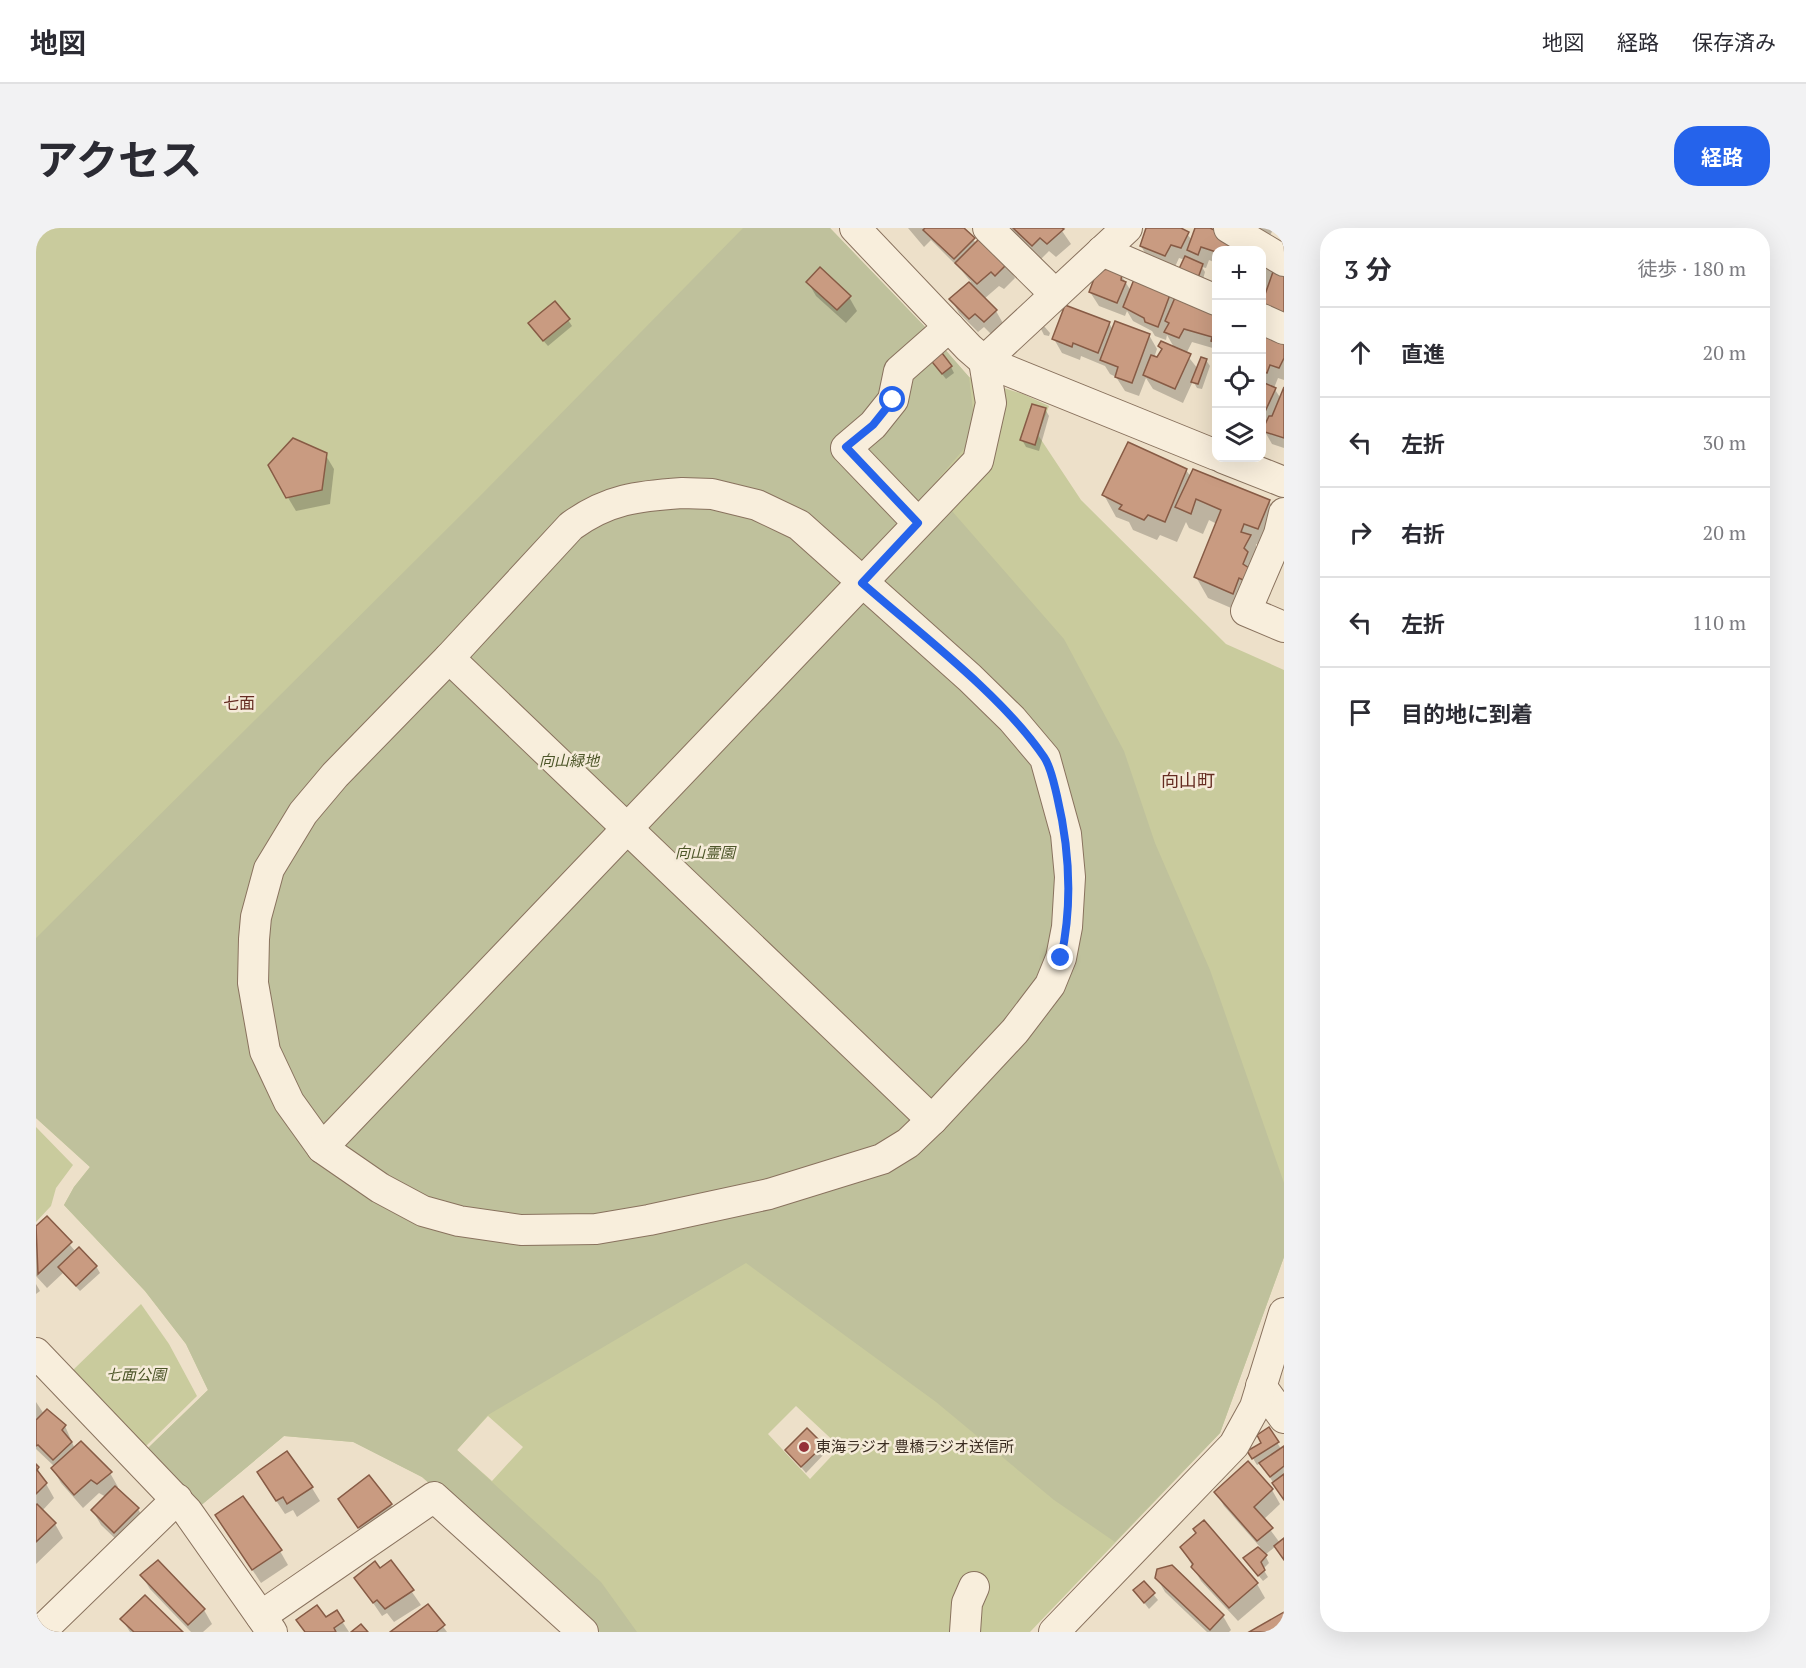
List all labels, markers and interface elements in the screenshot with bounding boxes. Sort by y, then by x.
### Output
text: 地図 [30,24,86,61]
text: 地図 [1542,28,1584,56]
text: 経路 [1617,28,1659,56]
text: 保存済み [1692,28,1776,56]
button: 経路 [1674,126,1770,186]
text: アクセス [36,131,202,187]
map controls [1212,246,1266,462]
button: + [1212,246,1266,300]
text: 3 分 [1344,252,1392,286]
text: 徒歩 · 180 m [1637,255,1746,282]
button: − [1212,300,1266,354]
icon: ahead [1344,336,1377,369]
text: 直進 [1401,339,1445,368]
text: 20 m [1703,339,1746,366]
button: locate [1212,354,1266,408]
route start [879,386,905,412]
button: layers [1212,408,1266,462]
icon: left [1344,426,1377,459]
text: 左折 [1401,429,1445,458]
text: 30 m [1703,429,1746,456]
icon: right [1344,516,1377,549]
text: 右折 [1401,519,1445,548]
text: 20 m [1703,519,1746,546]
icon: left [1344,606,1377,639]
text: 左折 [1401,609,1445,638]
text: 110 m [1692,609,1746,636]
district label: 七面 [223,692,255,714]
icon: arrive [1344,696,1377,729]
text: 目的地に到着 [1401,699,1533,728]
park label: 向山緑地 [539,750,601,770]
district label: 向山町 [1161,768,1215,792]
park label: 向山霊園 [675,842,737,862]
route end [1047,944,1073,970]
park label: 七面公園 [106,1364,168,1384]
place label: 東海ラジオ 豊橋ラジオ送信所 [816,1436,1014,1456]
marker: 東海ラジオ 豊橋ラジオ送信所 [797,1440,811,1454]

